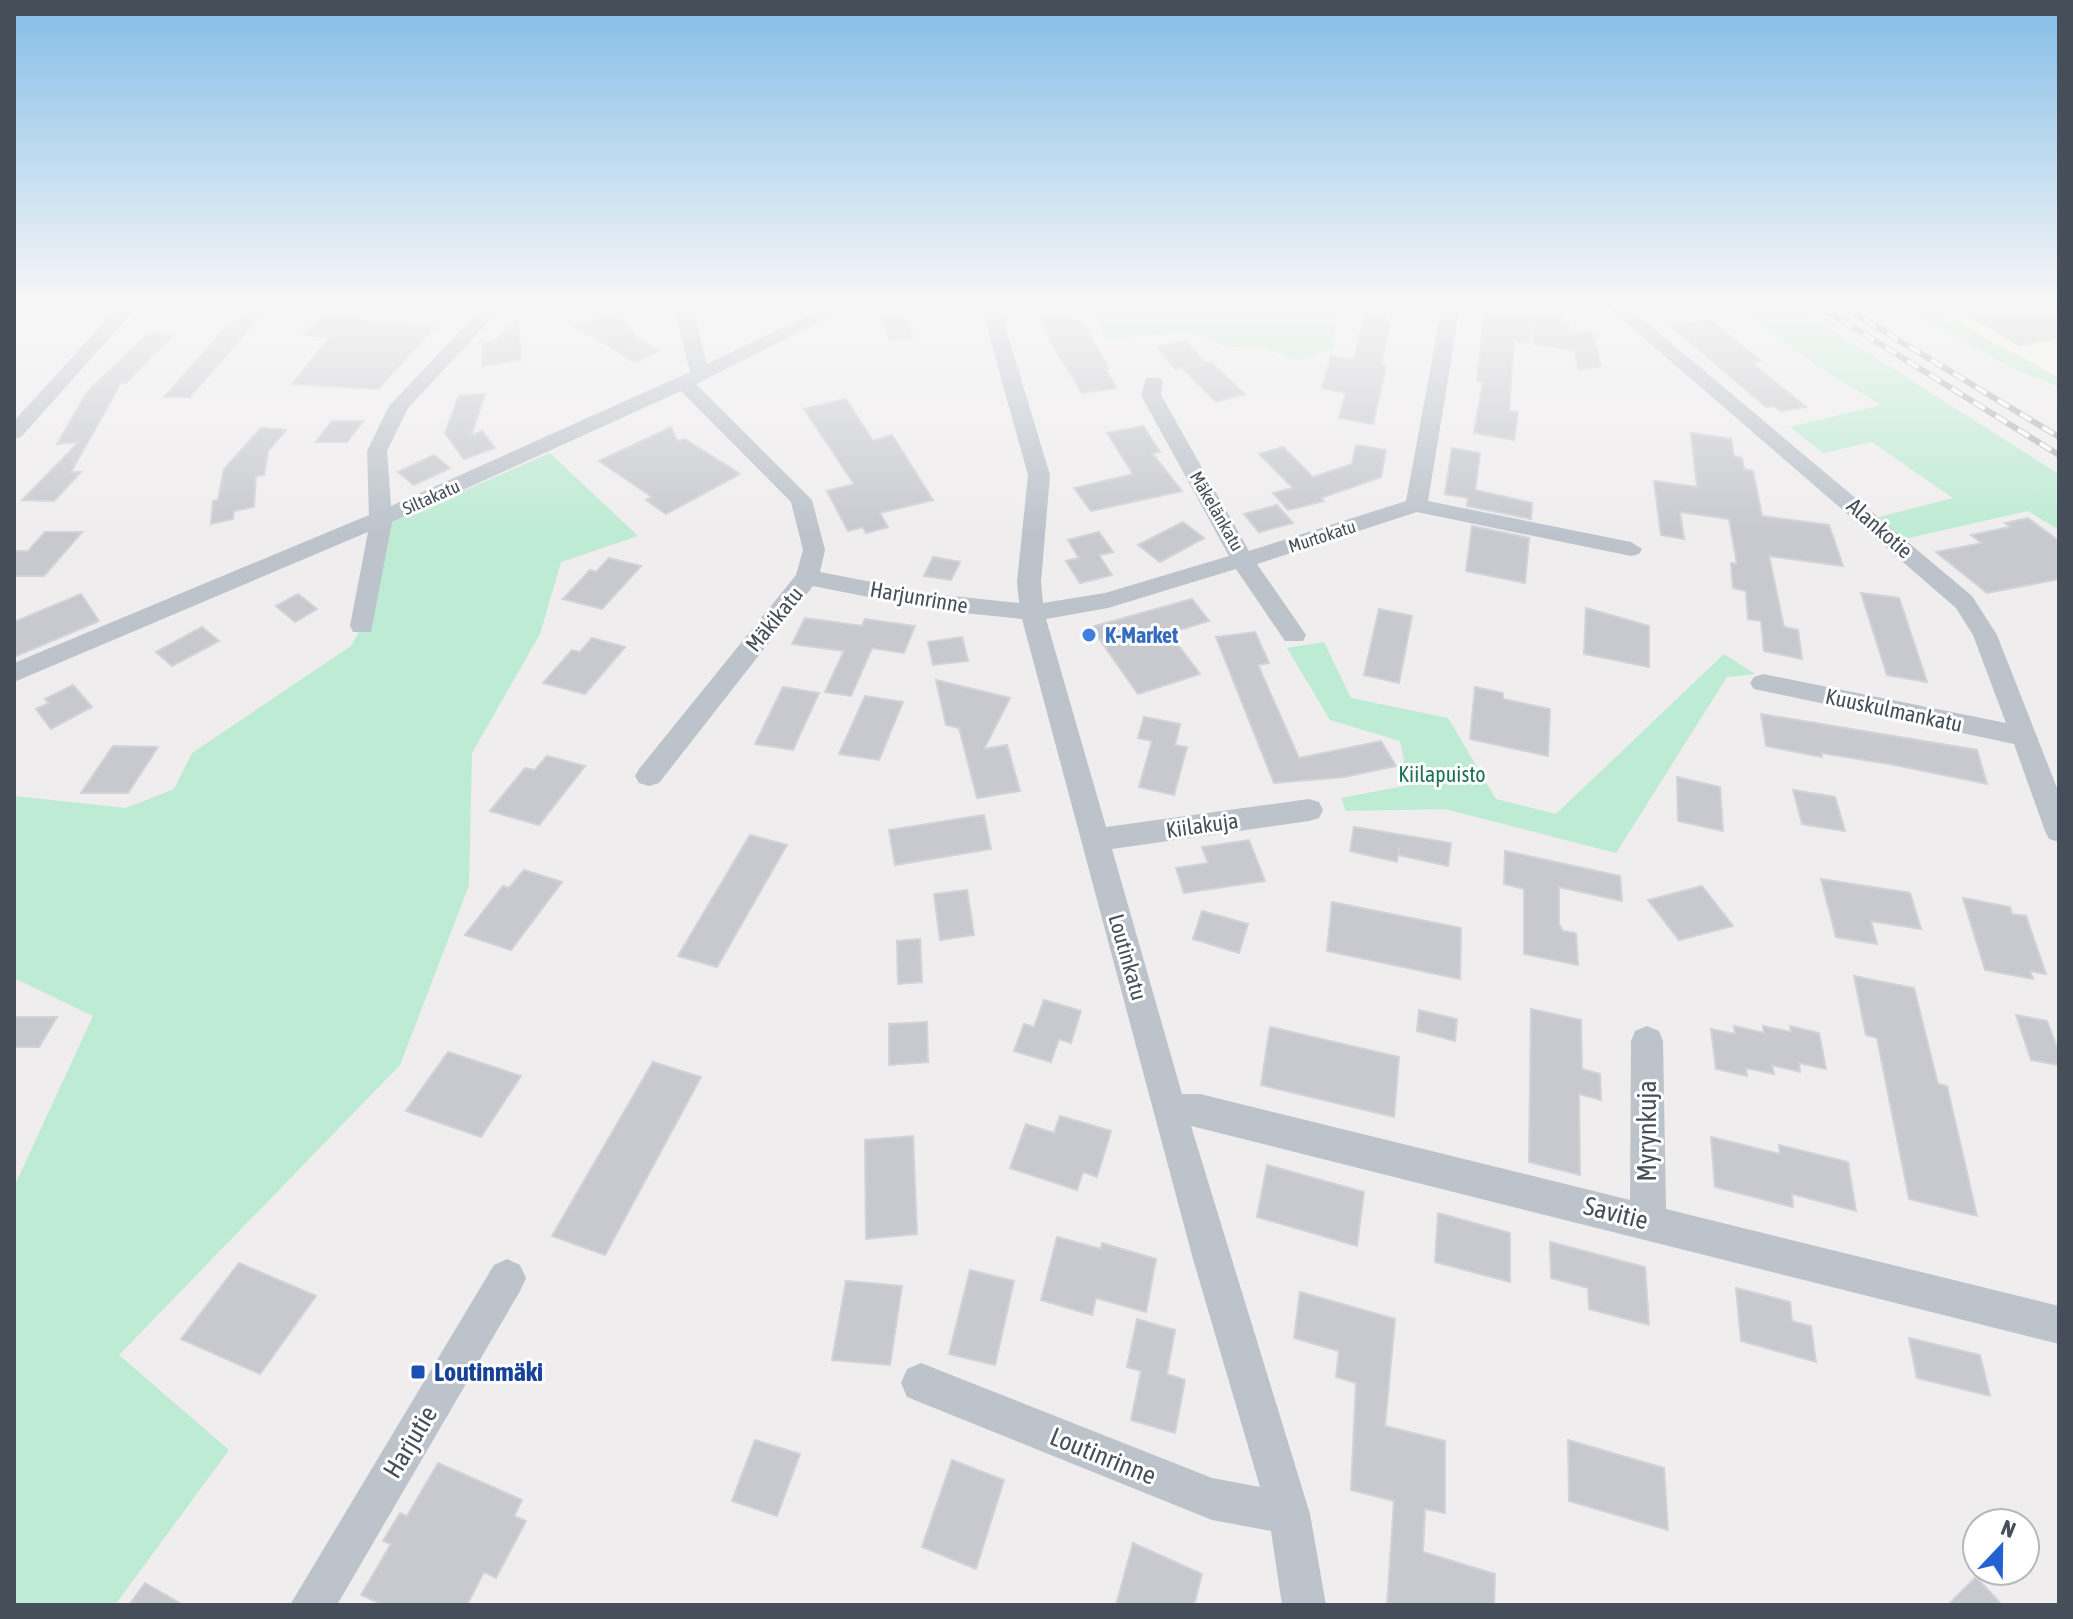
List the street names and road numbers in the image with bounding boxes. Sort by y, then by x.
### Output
street label: Mäkelänkatu [1186,468,1248,554]
street label: Siltakatu [399,475,463,519]
street label: Alankotie [1842,492,1918,564]
street label: Murtokatu [1286,515,1358,557]
street label: Harjunrinne [868,576,970,618]
street label: Mäkikatu [740,581,808,657]
street label: Kuuskulmankatu [1823,683,1965,737]
street label: Kiilakuja [1164,807,1240,843]
street label: Loutinkatu [1103,911,1153,1003]
street label: Myrynkuja [1632,1080,1662,1182]
street label: Savitie [1581,1191,1651,1235]
street label: Harjutie [377,1401,443,1483]
street label: Loutinrinne [1046,1421,1160,1491]

